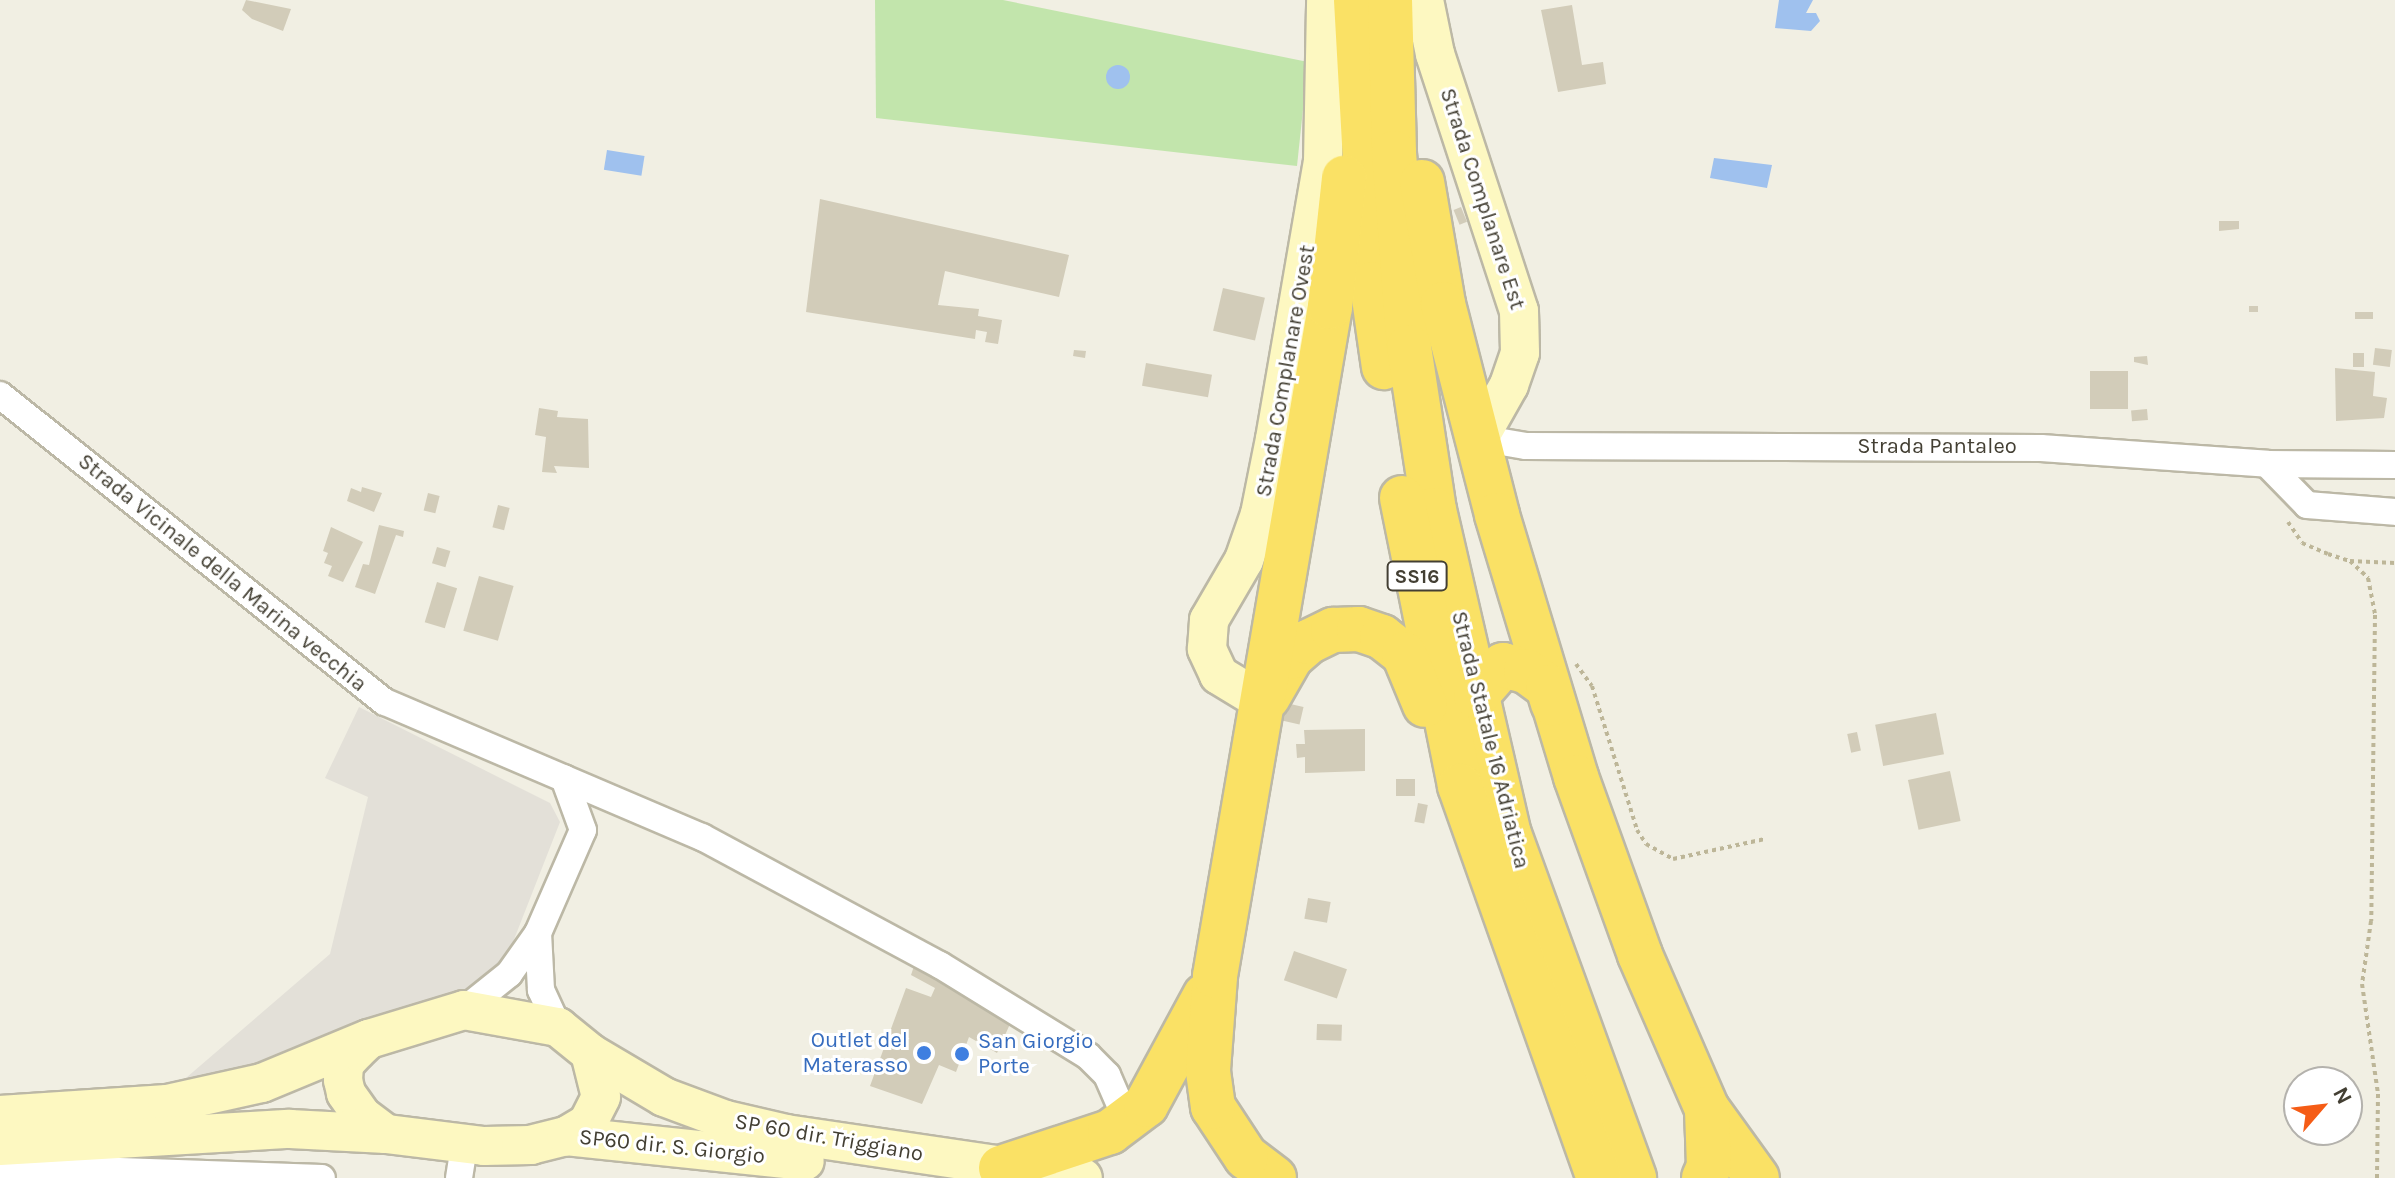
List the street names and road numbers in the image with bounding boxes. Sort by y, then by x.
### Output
street label: Strada Complanare Est [1434,85,1530,313]
street label: Strada Complanare Ovest [1251,243,1321,499]
street label: Strada Pantaleo [1857,434,2017,460]
street label: Strada Vicinale della Marina vecchia [72,448,372,698]
road number: SS16 [1385,560,1449,592]
street label: Strada Statale 16 Adriatica [1445,609,1535,871]
street label: SP 60 dir. Triggiano [733,1108,925,1168]
street label: SP60 dir. S. Giorgio [578,1124,766,1170]

